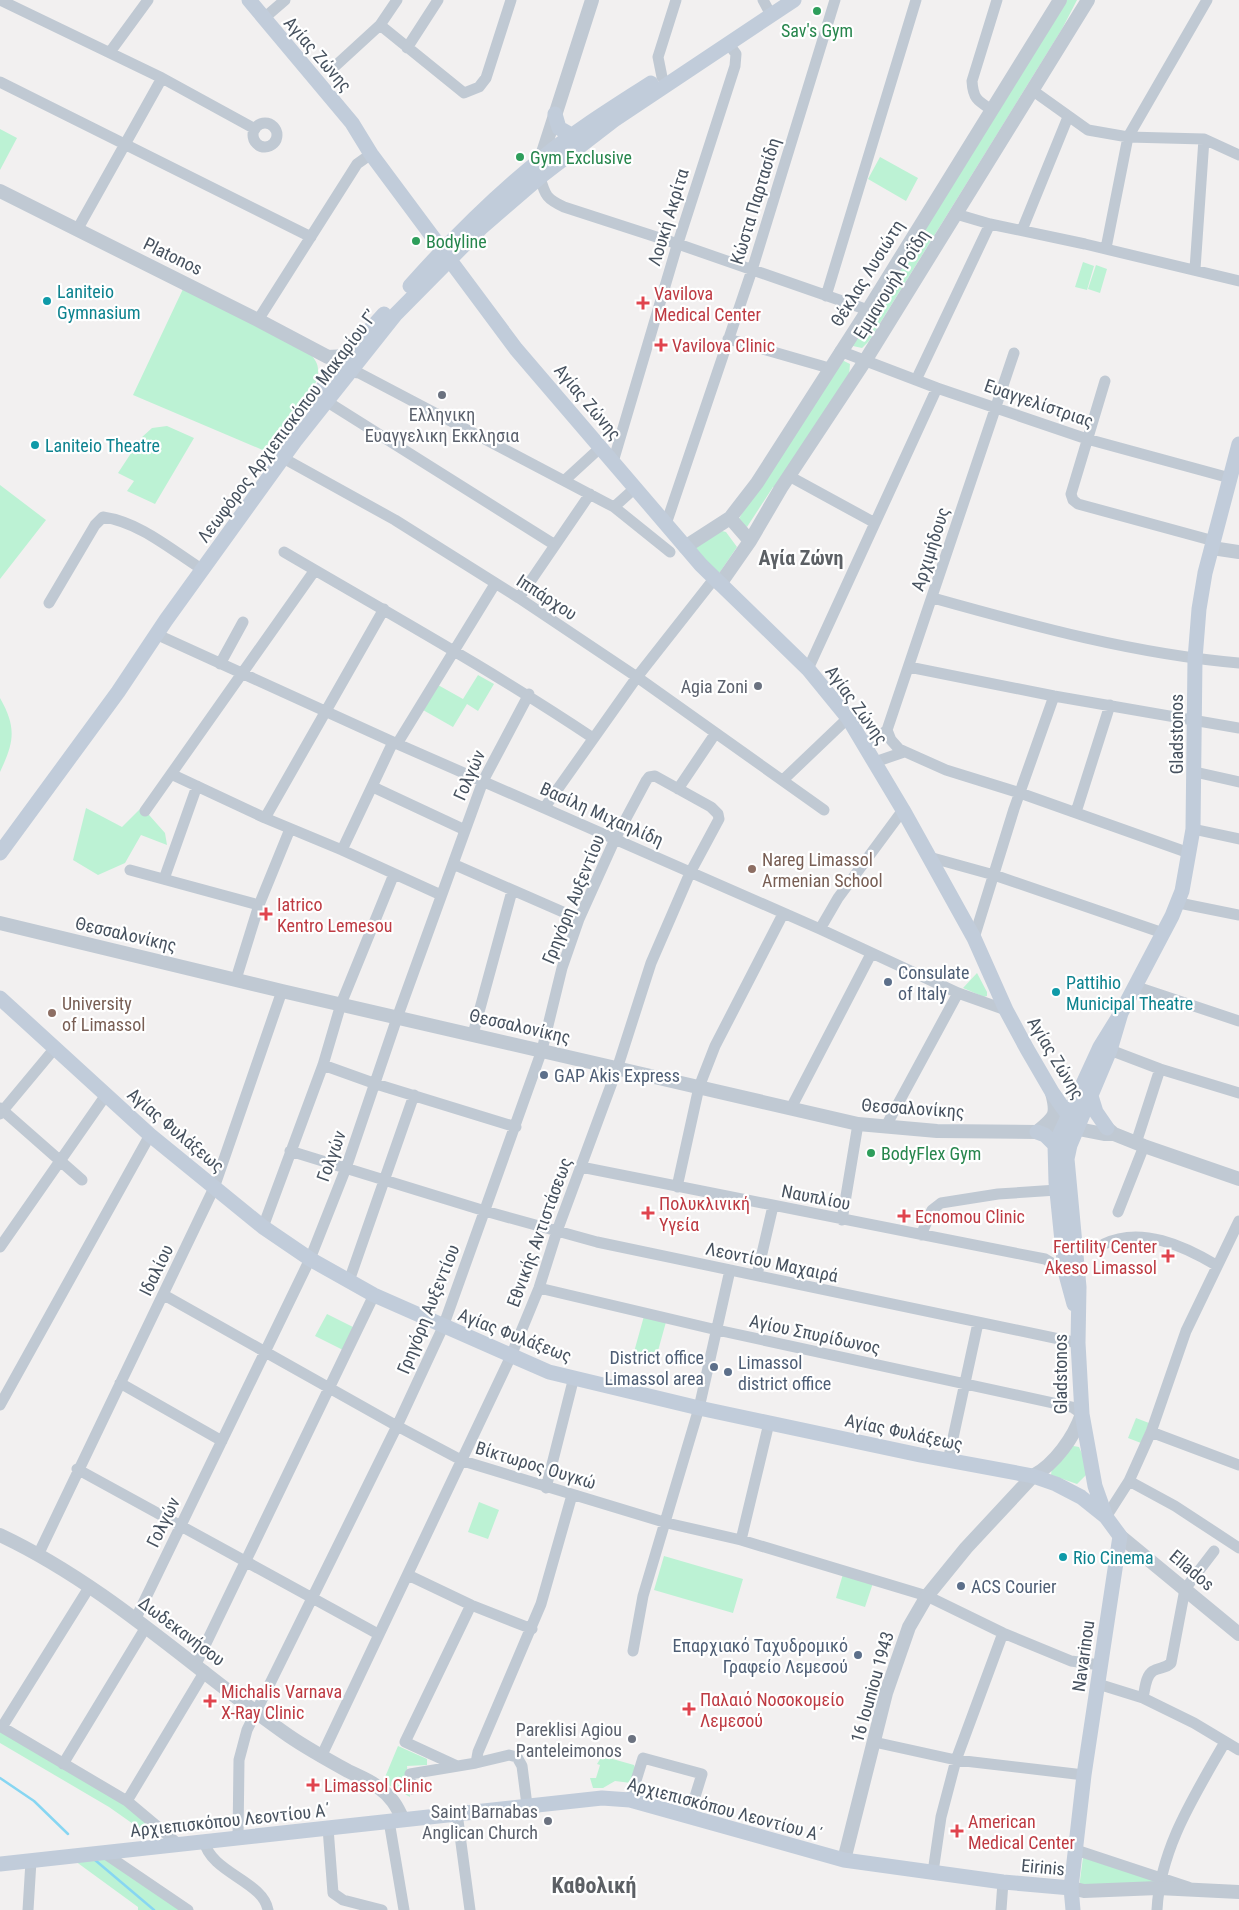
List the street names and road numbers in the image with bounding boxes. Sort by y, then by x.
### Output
street label: Αγίας Ζώνης [280,12,356,96]
street label: Κώστα Παρτασίδη [726,135,784,267]
street label: Λουκή Ακρίτα [643,166,693,268]
street label: Θέκλας Λυσιώτη [826,216,908,330]
street label: Εμμανουήλ Ροΐδη [849,225,933,343]
street label: Platonos [140,233,206,279]
street label: Λεωφόρος Αρχιεπισκόπου Μακαρίου Γ’ [193,306,381,546]
street label: Αγίας Ζώνης [550,360,626,444]
street label: Ευαγγελίστριας [982,375,1096,431]
street label: Αρχιμήδους [907,505,953,593]
street label: Ιππάρχου [513,570,581,624]
street label: Αγίας Ζώνης [821,661,893,749]
street label: Gladstonos [1166,694,1187,774]
street label: Γολγών [449,746,489,803]
street label: Βασίλη Μιχαηλίδη [537,777,667,851]
street label: Γρηγόρη Αυξεντίου [537,831,609,967]
street label: Θεσσαλονίκης [73,912,179,956]
street label: Θεσσαλονίκης [467,1004,573,1048]
street label: Αγίας Ζώνης [1023,1013,1089,1103]
street label: Αγίας Φυλάξεως [123,1083,229,1177]
street label: Θεσσαλονίκης [861,1094,965,1122]
street label: Γολγών [312,1127,350,1184]
street label: Εθνικής Αντιστάσεως [502,1154,576,1310]
street label: Ναυπλίου [780,1180,852,1214]
street label: Λεοντίου Μαχαιρά [704,1238,840,1286]
street label: Ιδαλίου [135,1241,177,1299]
street label: Γρηγόρη Αυξεντίου [392,1241,464,1377]
street label: Αγίας Φυλάξεως [455,1304,575,1366]
street label: Αγίου Σπυρίδωνος [748,1310,882,1358]
street label: Gladstonos [1050,1334,1071,1414]
street label: Αγίας Φυλάξεως [843,1409,965,1455]
street label: Βίκτωρος Ουγκώ [473,1437,599,1493]
street label: Γολγών [142,1493,184,1550]
street label: Ellados [1165,1545,1219,1595]
street label: Δωδεκανήσου [135,1592,229,1670]
street label: Navarinou [1068,1619,1098,1693]
street label: 16 Iouniou 1943 [846,1629,898,1745]
street label: Αρχιεπισκόπου Λεοντίου Α΄ [625,1773,825,1845]
street label: Αρχιεπισκόπου Λεοντίου Α΄ [129,1799,331,1841]
street label: Eirinis [1020,1855,1066,1879]

